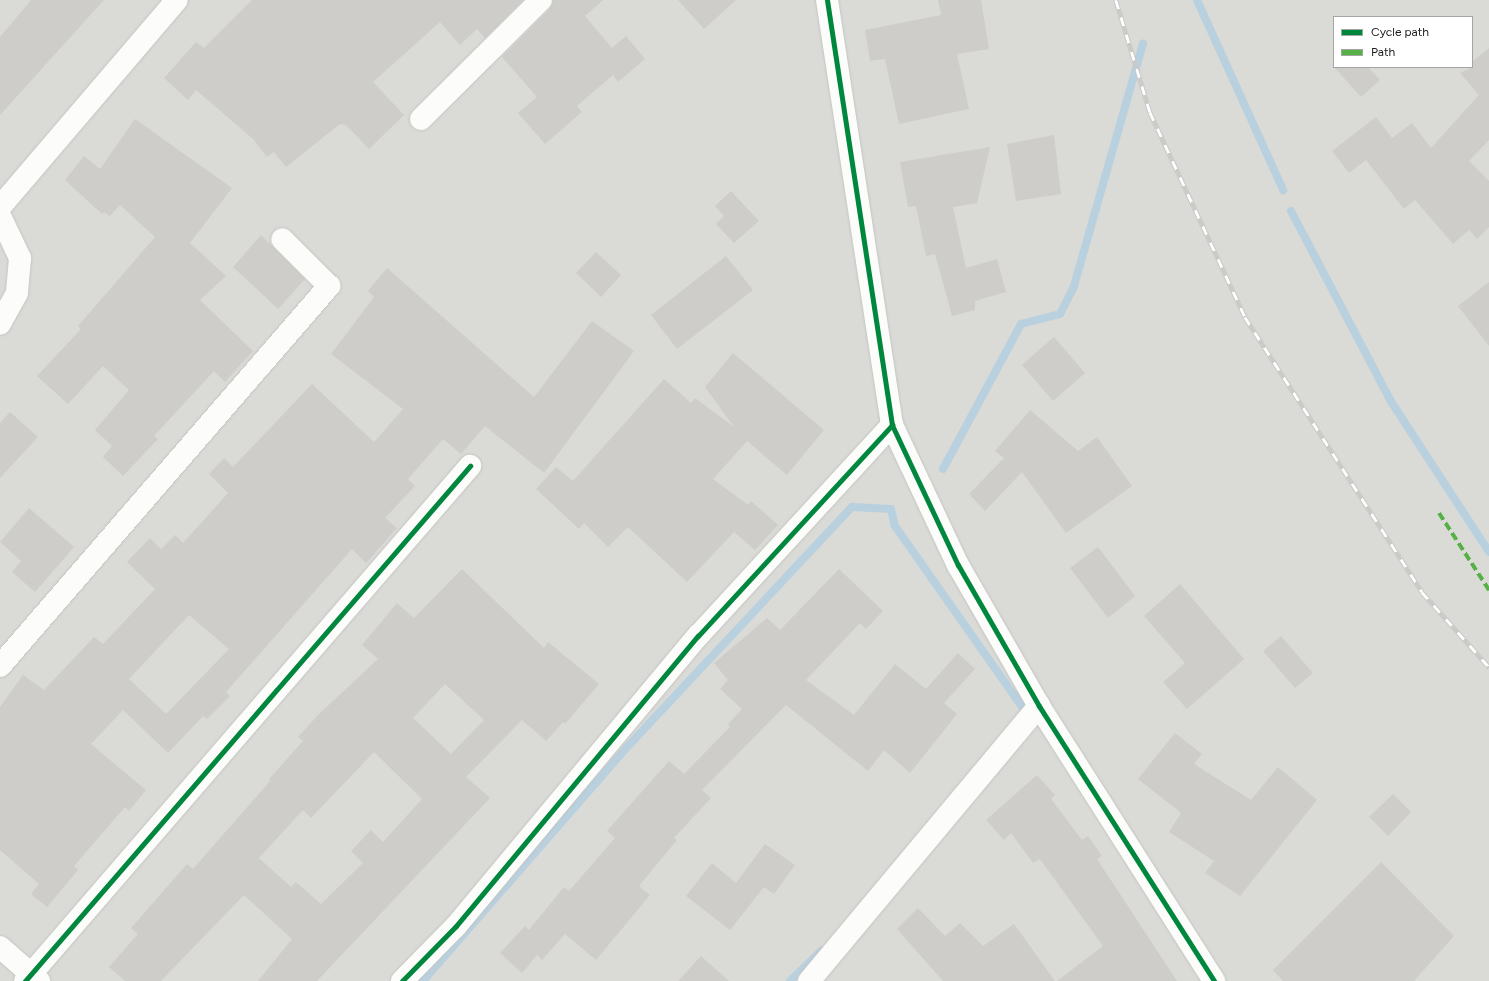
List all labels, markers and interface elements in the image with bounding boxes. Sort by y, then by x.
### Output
legend [1333,16,1473,68]
text: Cycle path [1371,25,1429,39]
text: Path [1371,45,1395,59]

